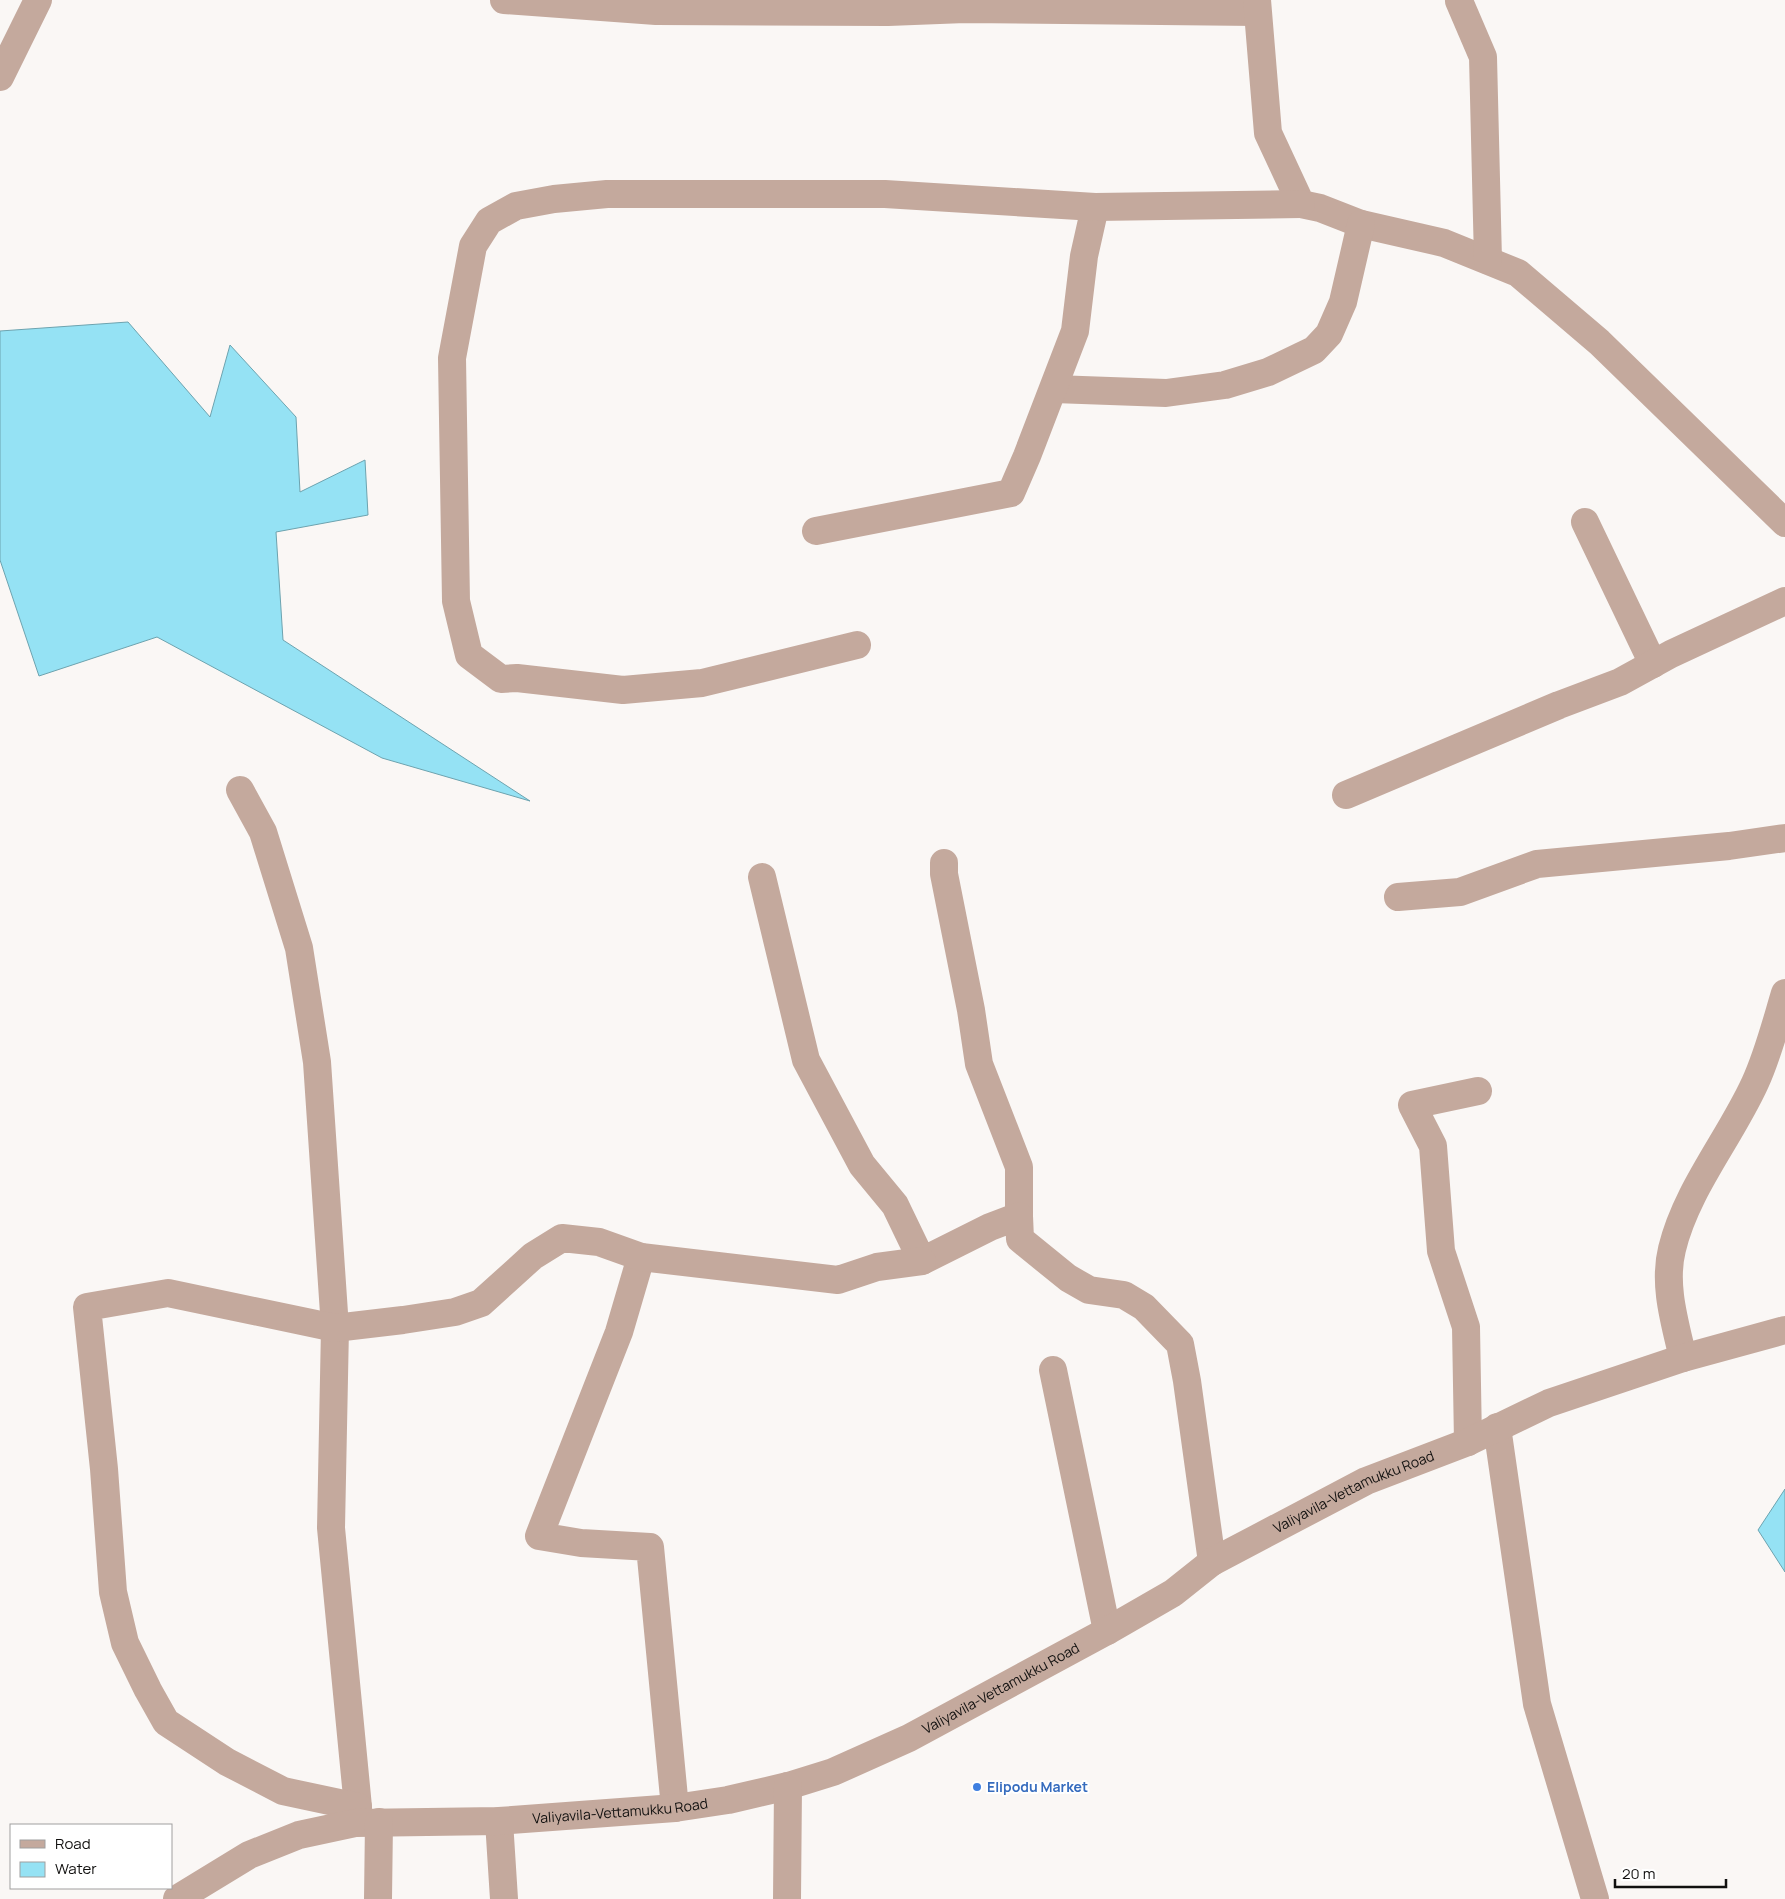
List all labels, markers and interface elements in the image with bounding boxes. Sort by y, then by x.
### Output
street label: Valiyavila-Vettamukku Road [1270,1446,1437,1537]
street label: Valiyavila-Vettamukku Road [919,1638,1083,1738]
place label: Elipodu Market [987,1777,1088,1796]
marker: Elipodu Market [971,1781,983,1793]
street label: Valiyavila-Vettamukku Road [532,1793,709,1828]
legend [10,1824,172,1889]
text: Road [55,1833,91,1854]
scale bar [1615,1856,1726,1888]
text: Water [55,1858,97,1879]
text: 20 m [1622,1863,1655,1884]

